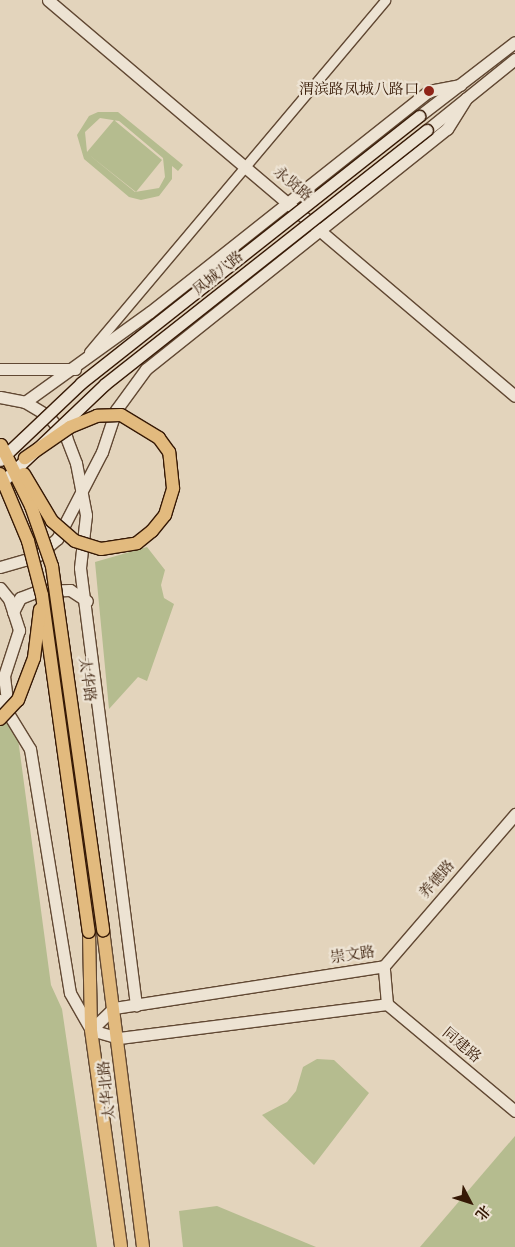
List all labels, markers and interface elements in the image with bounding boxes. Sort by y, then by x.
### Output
place label: 渭滨路凤城八路口 [299,82,419,100]
marker: 渭滨路凤城八路口 [423,85,435,97]
street label: 永贤路 [269,164,315,206]
street label: 凤城八路 [190,248,248,300]
street label: 太华路 [74,656,98,704]
street label: 养德路 [416,857,460,903]
street label: 崇文路 [329,944,377,968]
street label: 同建路 [438,1025,484,1067]
street label: 太华北路 [96,1059,120,1121]
north arrow [445,1177,495,1227]
text: 北 [469,1200,494,1223]

